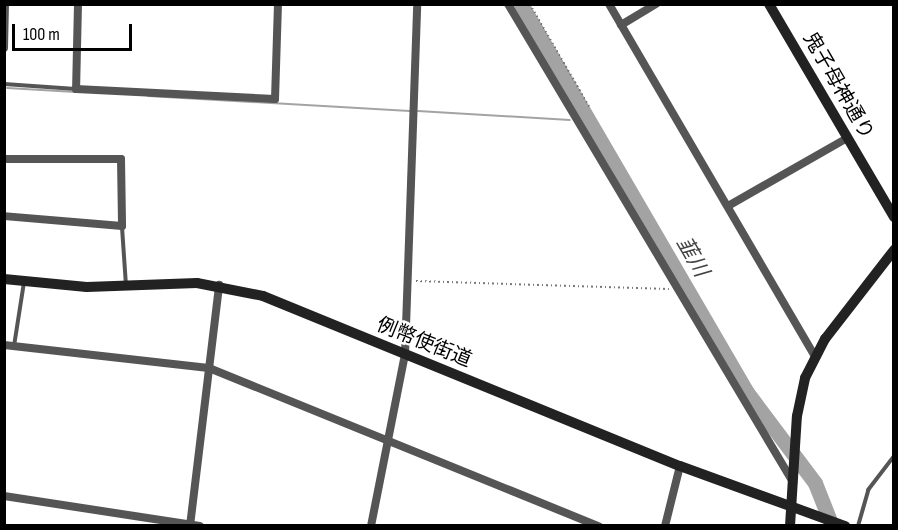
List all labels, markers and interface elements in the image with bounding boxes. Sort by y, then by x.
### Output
scale bar [15,12,135,50]
text: 100 m [23,24,60,45]
street label: 鬼子母神通り [798,28,878,144]
water label: 韮川 [671,233,713,281]
street label: 例幣使街道 [373,313,475,373]

